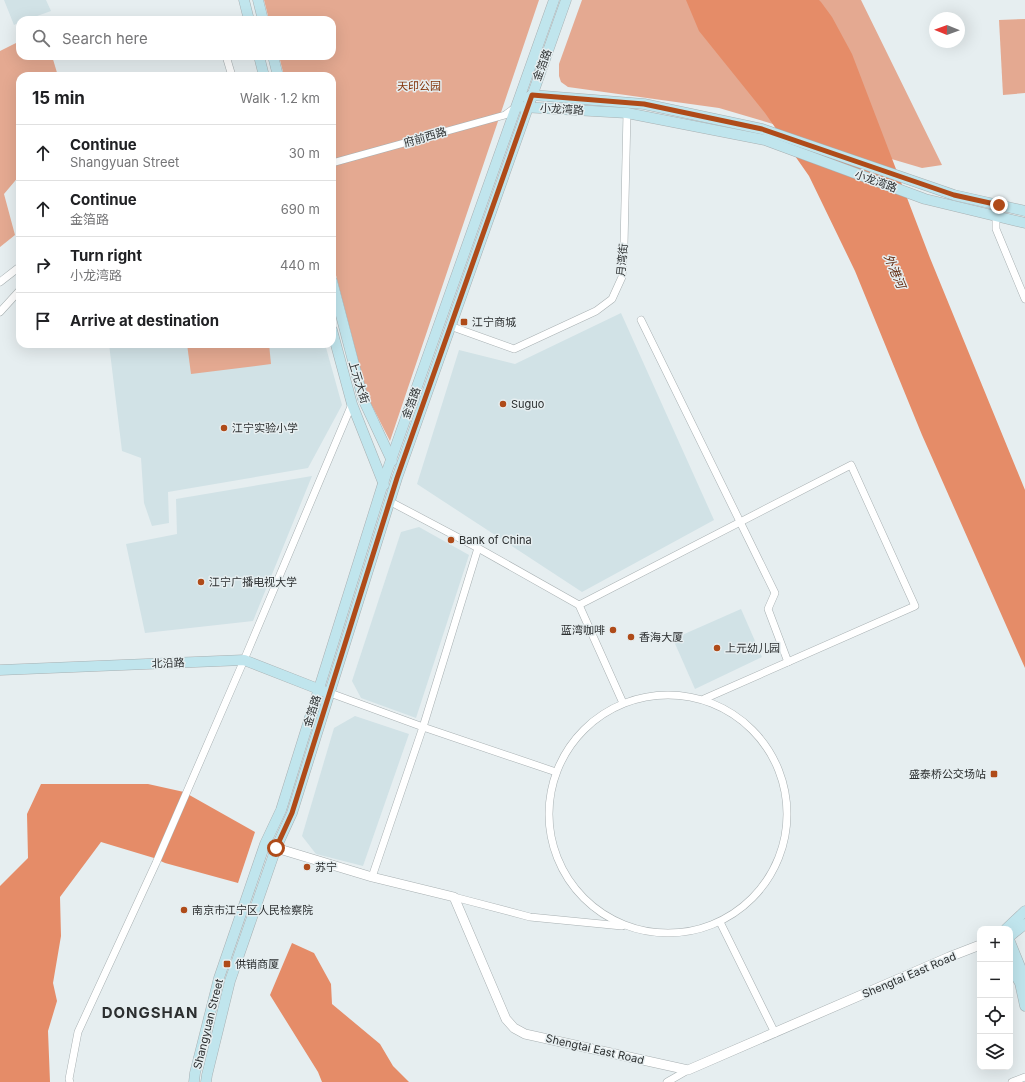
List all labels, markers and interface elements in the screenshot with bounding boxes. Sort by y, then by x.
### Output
north arrow [929,12,965,48]
search box [16,16,336,60]
icon: search [30,27,52,49]
text: Search here [62,29,148,48]
street label: 金箔路 [530,47,554,83]
park label: 天印公园 [397,79,441,93]
text: 15 min [32,88,85,108]
text: Walk · 1.2 km [240,90,320,106]
street label: 小龙湾路 [540,101,584,117]
street label: 府前西路 [402,124,448,150]
text: Continue [70,135,137,154]
icon: ahead [32,142,54,164]
text: 30 m [289,145,320,161]
text: Shangyuan Street [70,154,179,170]
street label: 小龙湾路 [853,167,899,195]
text: Continue [70,190,137,209]
route end [990,196,1008,214]
icon: ahead [32,198,54,220]
text: 690 m [281,201,320,217]
text: 金箔路 [70,211,109,227]
street label: 月湾街 [614,243,630,277]
text: Turn right [70,246,142,265]
water label: 外港河 [881,251,910,292]
icon: right [32,254,54,276]
text: 440 m [280,257,320,273]
text: 小龙湾路 [70,267,122,283]
icon: arrive [32,310,54,332]
text: Arrive at destination [70,311,219,330]
place label: 江宁商城 [472,315,516,329]
marker: 江宁商城 [459,317,469,327]
street label: 上元大街 [346,359,372,405]
street label: 金箔路 [399,385,423,421]
place label: Suguo [511,397,545,411]
marker: Suguo [498,399,508,409]
place label: 江宁实验小学 [232,421,298,435]
marker: 江宁实验小学 [219,423,229,433]
place label: Bank of China [459,533,532,547]
marker: Bank of China [446,535,456,545]
place label: 江宁广播电视大学 [209,575,297,589]
marker: 江宁广播电视大学 [196,577,206,587]
place label: 蓝湾咖啡 [561,623,605,637]
marker: 蓝湾咖啡 [608,625,618,635]
place label: 香海大厦 [639,630,683,644]
marker: 香海大厦 [626,632,636,642]
place label: 上元幼儿园 [725,641,780,655]
marker: 上元幼儿园 [712,643,722,653]
street label: 北沿路 [151,655,185,671]
street label: 金箔路 [300,693,324,729]
place label: 盛泰桥公交场站 [909,767,986,781]
marker: 盛泰桥公交场站 [989,769,999,779]
route start [267,839,285,857]
place label: 苏宁 [315,860,337,874]
marker: 苏宁 [302,862,312,872]
place label: 南京市江宁区人民检察院 [192,903,313,917]
marker: 南京市江宁区人民检察院 [179,905,189,915]
map controls [977,926,1013,1070]
button: + [977,926,1013,962]
street label: Shengtai East Road [860,949,958,1001]
place label: 供销商厦 [235,957,279,971]
marker: 供销商厦 [222,959,232,969]
button: − [977,962,1013,998]
street label: Shangyuan Street [190,977,226,1071]
button: locate [977,998,1013,1034]
district label: DONGSHAN [102,1003,198,1022]
street label: Shengtai East Road [544,1031,646,1067]
button: layers [977,1034,1013,1070]

